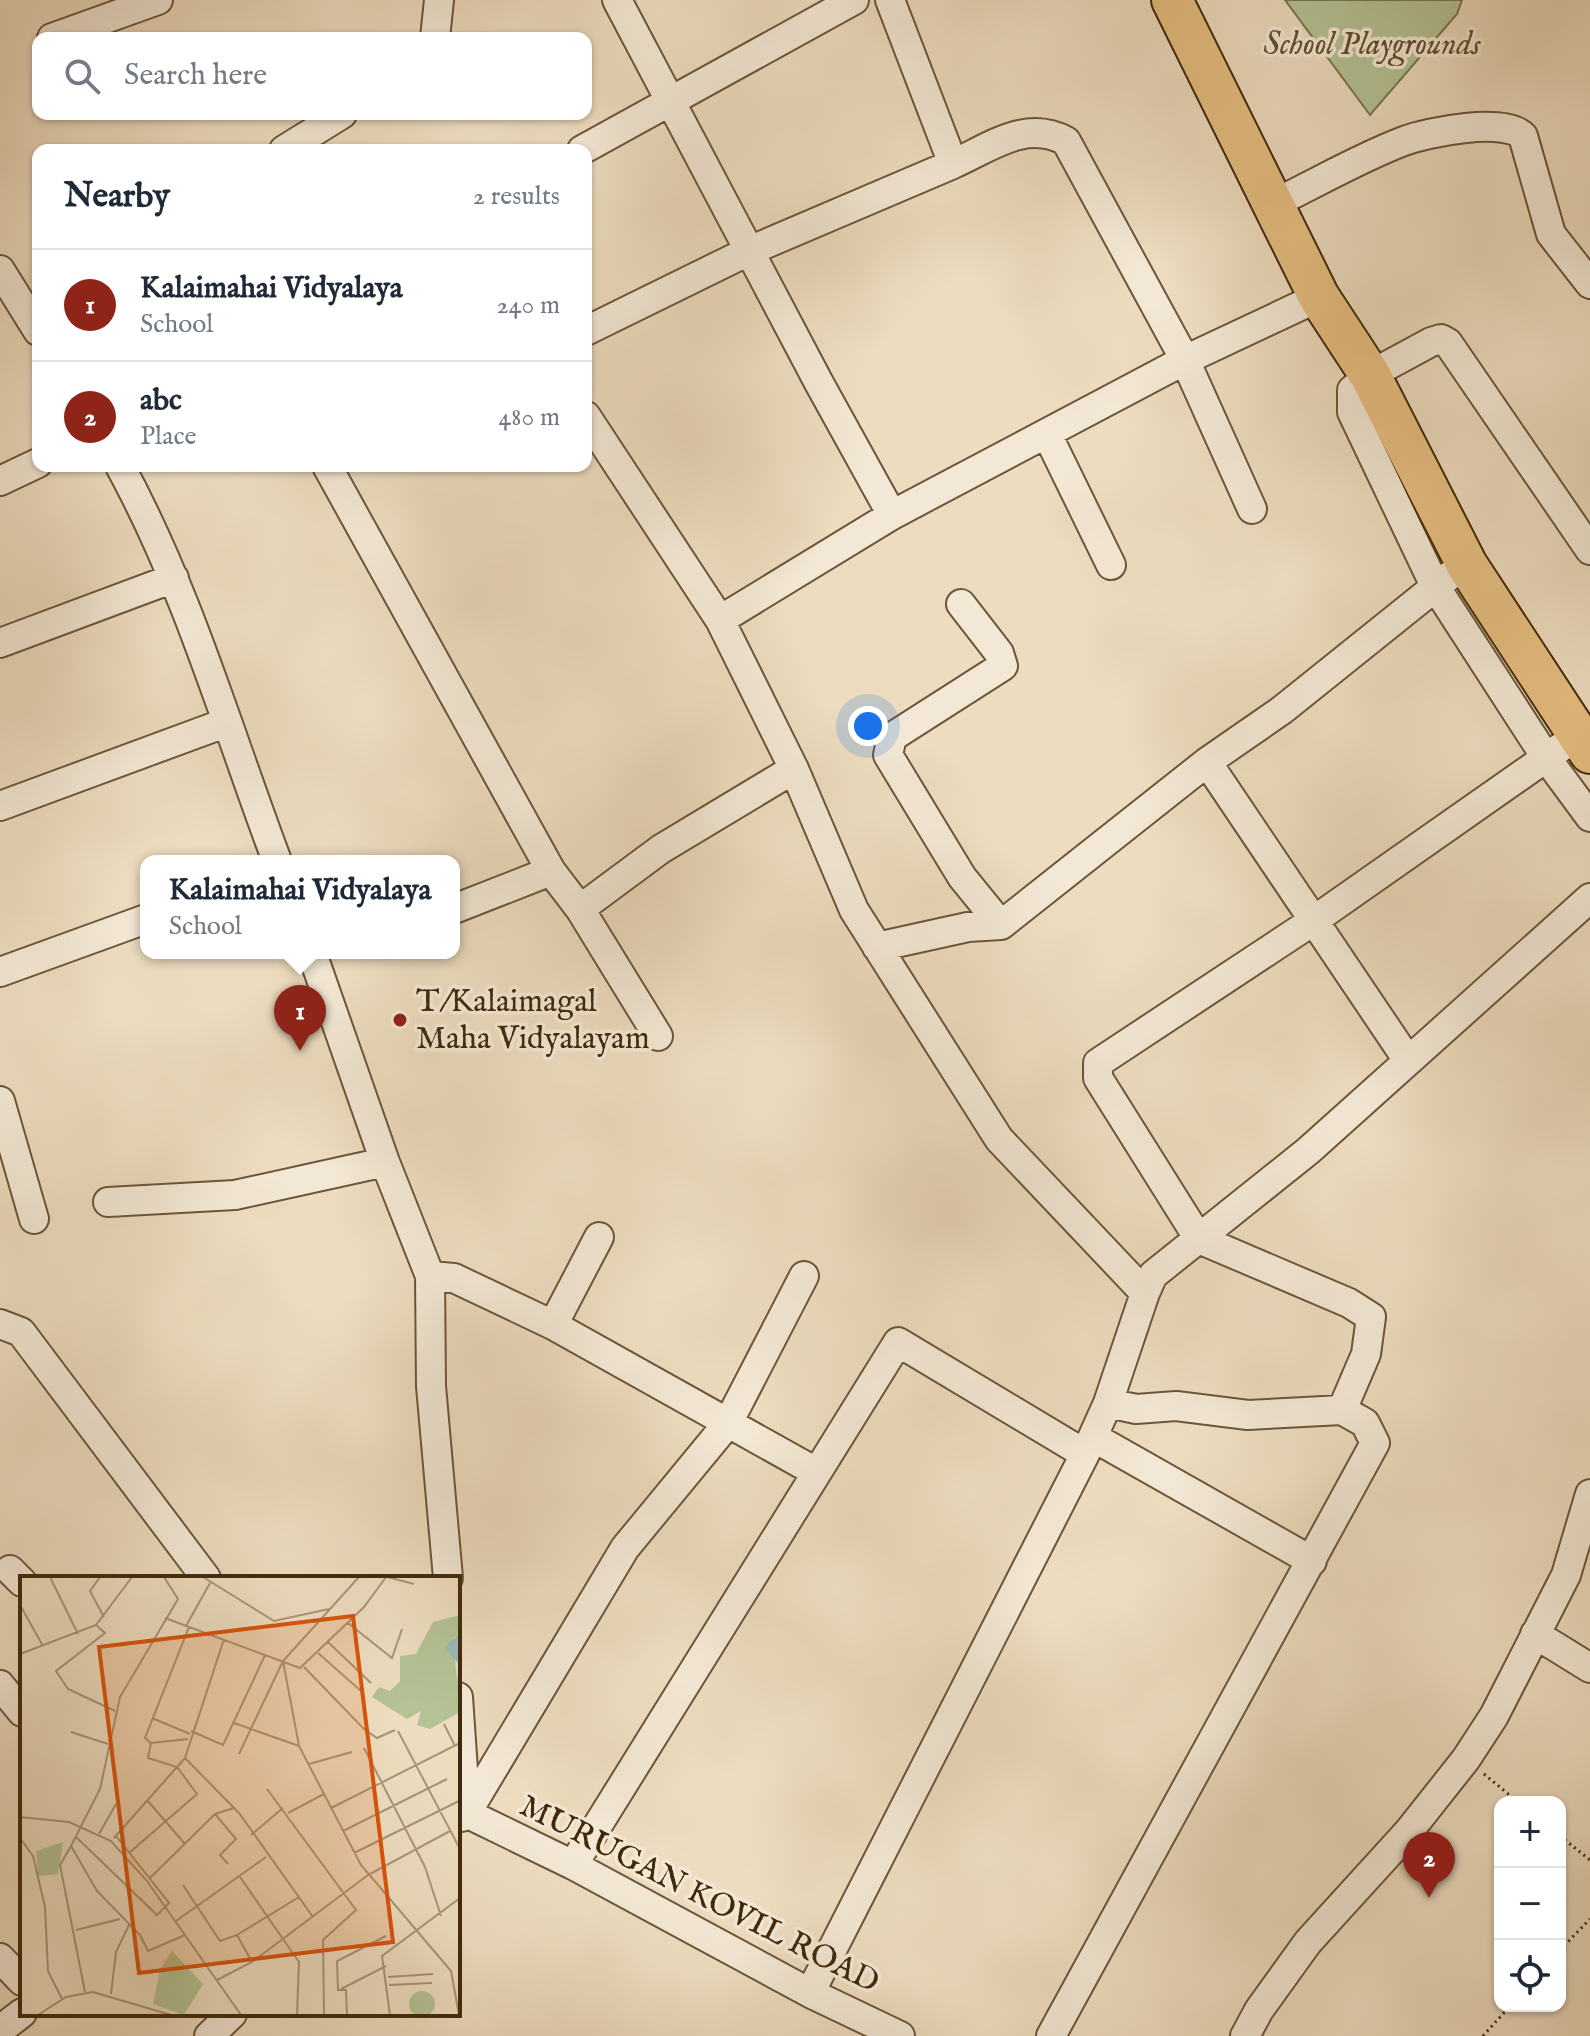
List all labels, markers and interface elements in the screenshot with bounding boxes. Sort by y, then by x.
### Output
park label: School Playgrounds [1263,25,1482,66]
search box [32,32,592,120]
icon: search [60,54,104,98]
text: Search here [124,57,267,95]
text: Nearby [64,175,170,218]
text: 2 results [473,180,560,213]
text: Kalaimahai Vidyalaya [140,270,403,308]
text: 1 [85,289,95,322]
text: 240 m [497,289,560,322]
text: School [140,308,213,341]
text: abc [140,382,182,420]
text: 2 [84,401,96,434]
text: 480 m [499,401,560,434]
text: Place [140,420,196,453]
your location [848,706,888,746]
popup [140,855,460,959]
text: Kalaimahai Vidyalaya [169,872,431,910]
text: School [169,910,242,943]
place label: T/Kalaimagal Maha Vidyalayam [416,982,650,1060]
pin: 1 [274,985,326,1051]
marker: T/Kalaimagal Maha Vidyalayam [391,1011,409,1029]
inset map [20,1576,460,2016]
street label: MURUGAN KOVIL ROAD [512,1786,886,2004]
map controls [1494,1796,1566,2012]
button: + [1494,1796,1566,1868]
pin: 2 [1403,1832,1455,1898]
button: − [1494,1868,1566,1940]
button: locate [1494,1940,1566,2012]

